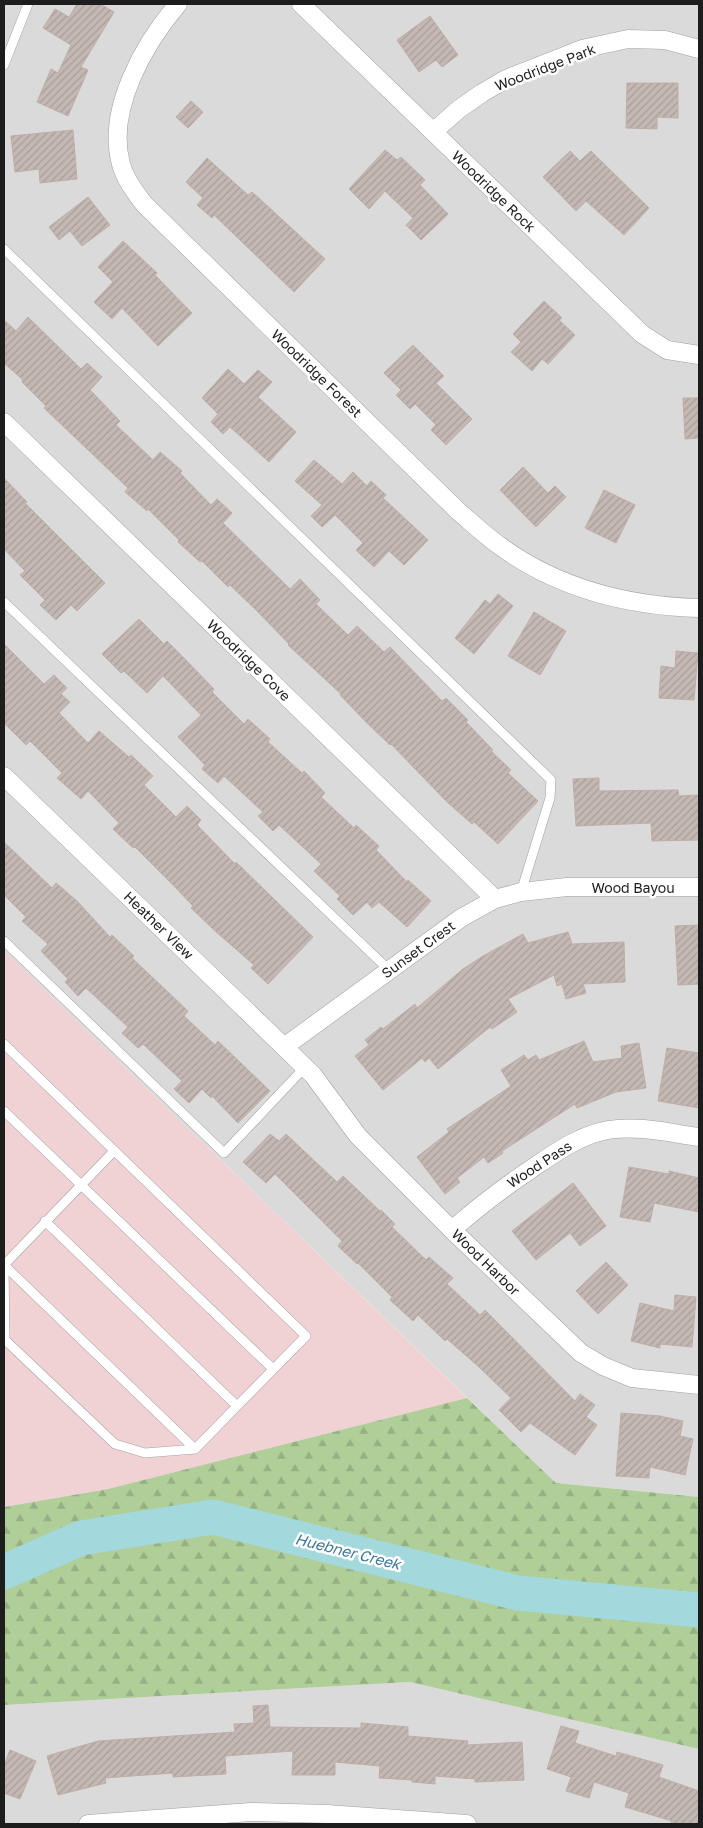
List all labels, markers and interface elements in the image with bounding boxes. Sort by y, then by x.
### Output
street label: Woodridge Park [492,40,598,94]
street label: Woodridge Rock [449,147,539,235]
street label: Woodridge Forest [268,325,366,421]
street label: Woodridge Cove [204,616,294,704]
street label: Wood Bayou [591,879,675,896]
street label: Heather View [121,888,197,962]
street label: Sunset Crest [378,917,458,981]
street label: Wood Pass [504,1137,574,1191]
street label: Wood Harbor [448,1225,524,1299]
water label: Huebner Creek [294,1529,404,1573]

